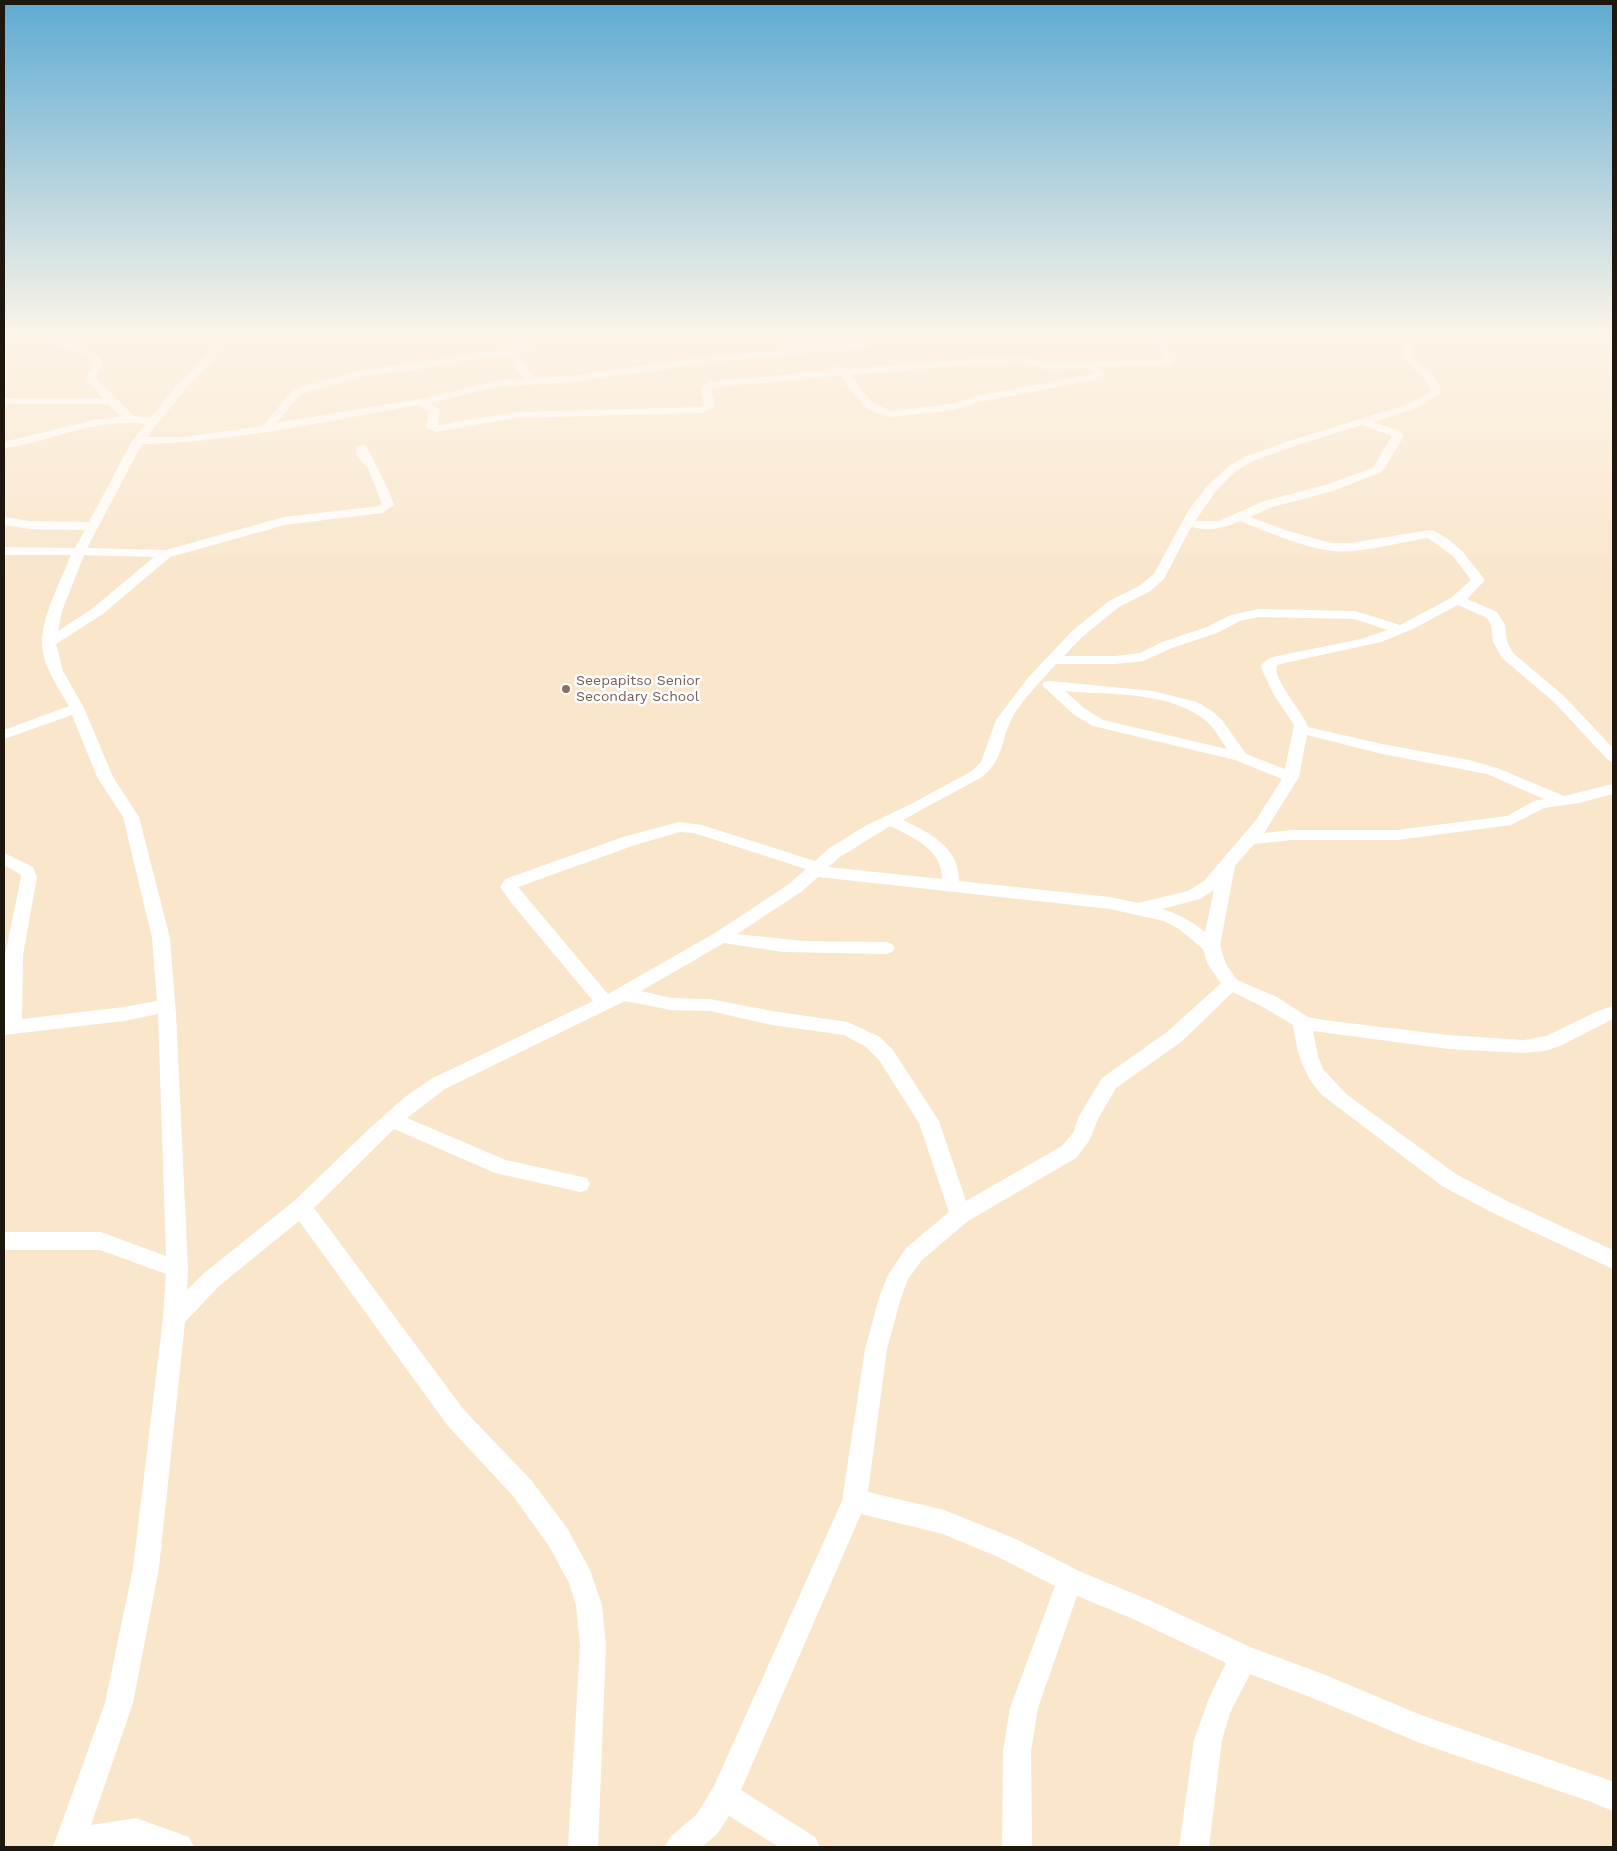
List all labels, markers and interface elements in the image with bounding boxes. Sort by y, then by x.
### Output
place label: Seepapitso Senior Secondary School [576,673,700,706]
marker: Seepapitso Senior Secondary School [560,683,572,695]

